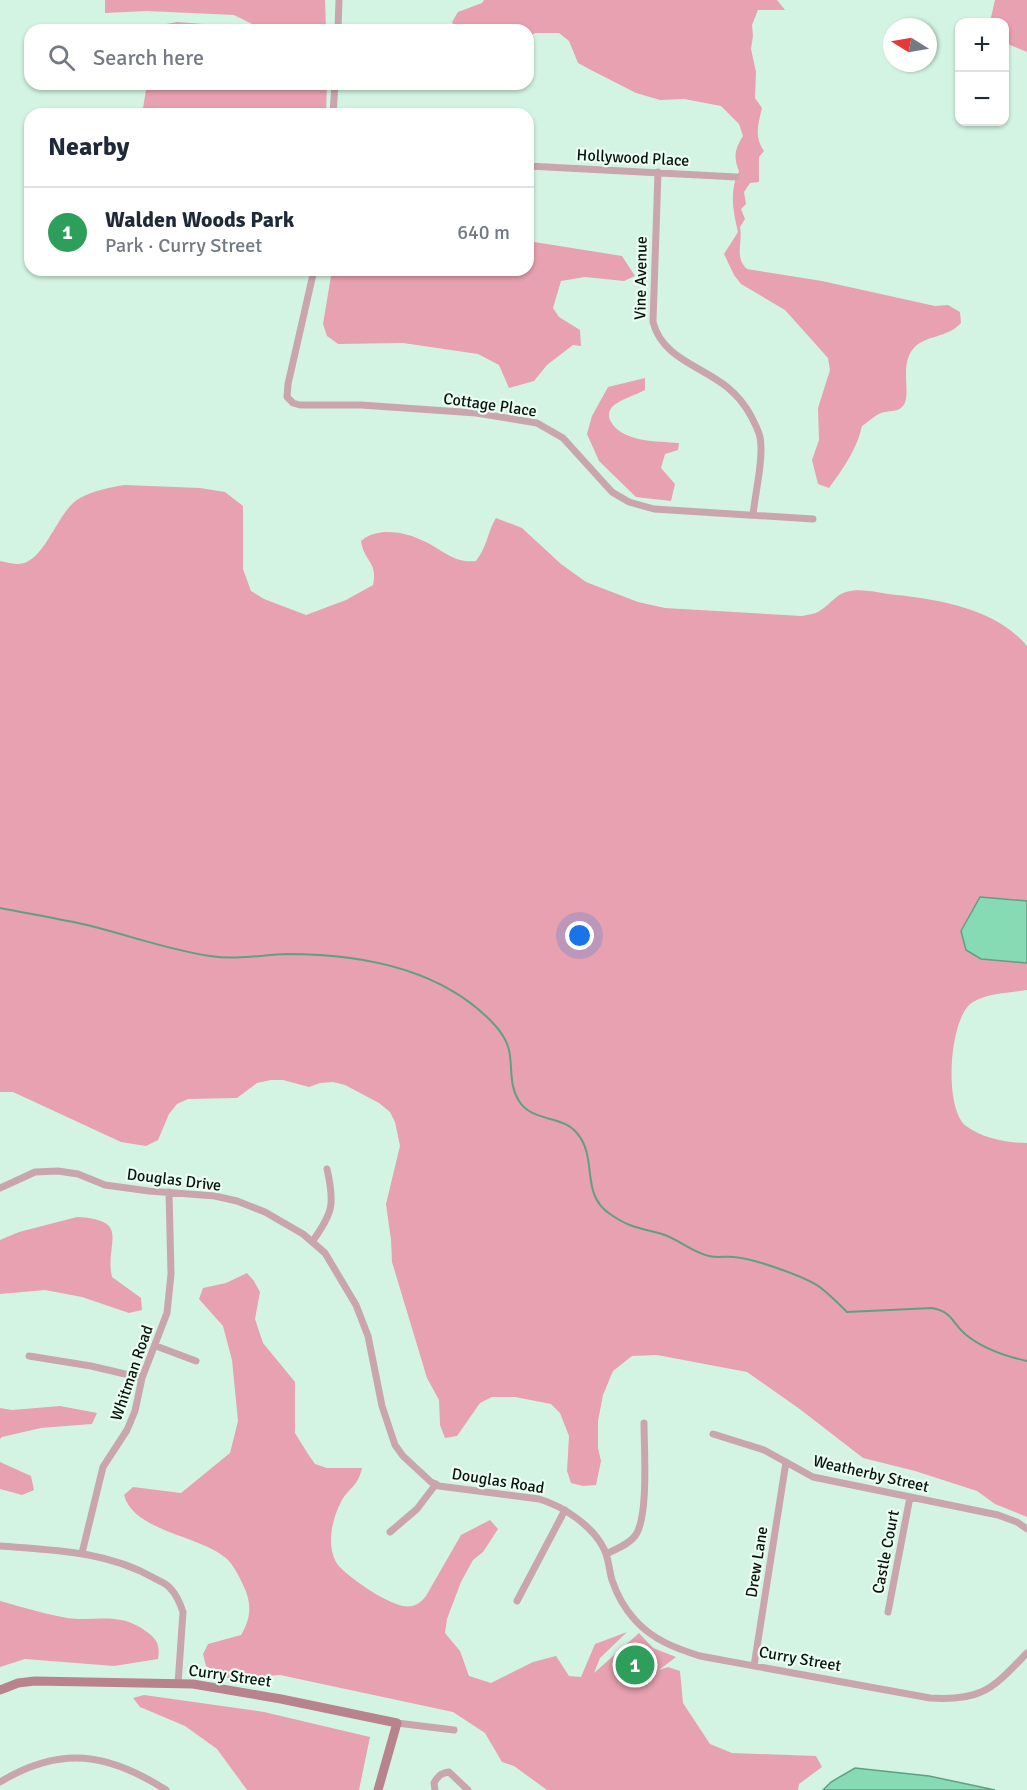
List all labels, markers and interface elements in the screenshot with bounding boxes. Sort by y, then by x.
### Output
north arrow [883,18,937,72]
map controls [955,18,1009,126]
button: + [955,18,1009,72]
search box [24,24,534,90]
icon: search [45,41,78,74]
text: Search here [93,44,204,71]
button: − [955,72,1009,126]
text: Nearby [48,131,129,163]
street label: Hollywood Place [576,145,690,171]
text: Walden Woods Park [105,206,294,233]
text: 1 [62,220,73,245]
text: 640 m [457,220,510,245]
text: Park · Curry Street [105,233,262,258]
street label: Vine Avenue [630,236,652,320]
street label: Cottage Place [442,389,538,421]
your location [565,921,594,950]
street label: Douglas Drive [126,1164,222,1196]
street label: Whitman Road [106,1323,158,1423]
street label: Weatherby Street [811,1451,931,1497]
street label: Douglas Road [450,1464,546,1498]
street label: Castle Court [868,1508,904,1596]
street label: Drew Lane [742,1525,772,1599]
pin: 1 [616,1642,654,1688]
street label: Curry Street [757,1642,843,1676]
street label: Curry Street [187,1660,273,1692]

